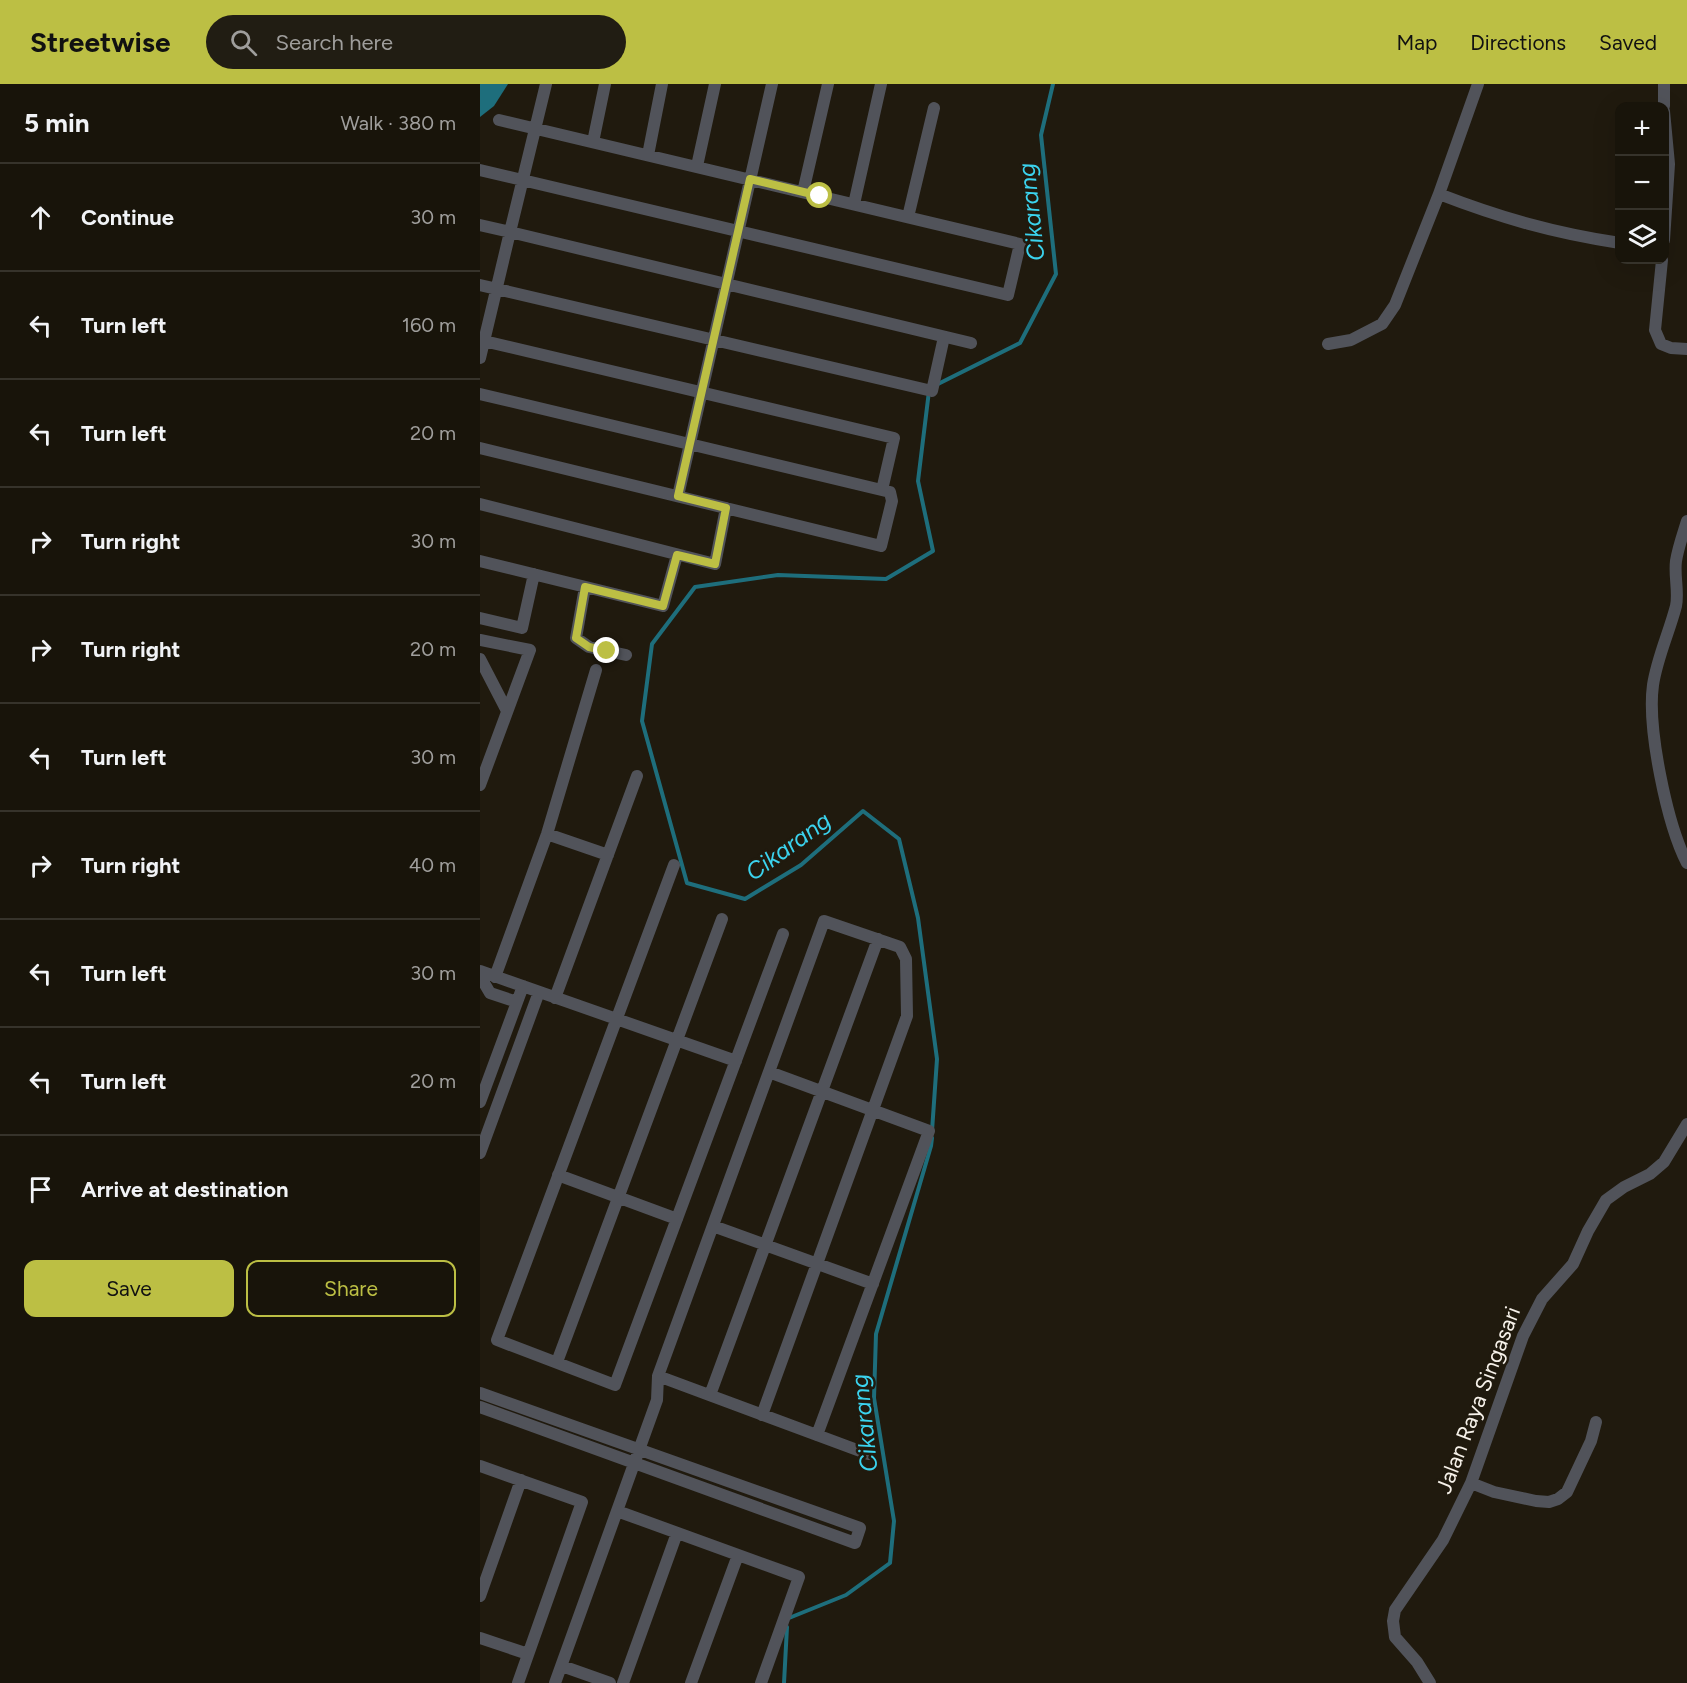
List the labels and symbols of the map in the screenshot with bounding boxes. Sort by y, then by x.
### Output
water label: Cikarang [1011,162,1051,262]
route start [806,182,832,208]
route end [593,637,619,663]
water label: Cikarang [740,805,836,887]
street label: Jalan Raya Singasari [1430,1303,1526,1497]
water label: Cikarang [844,1373,884,1473]

